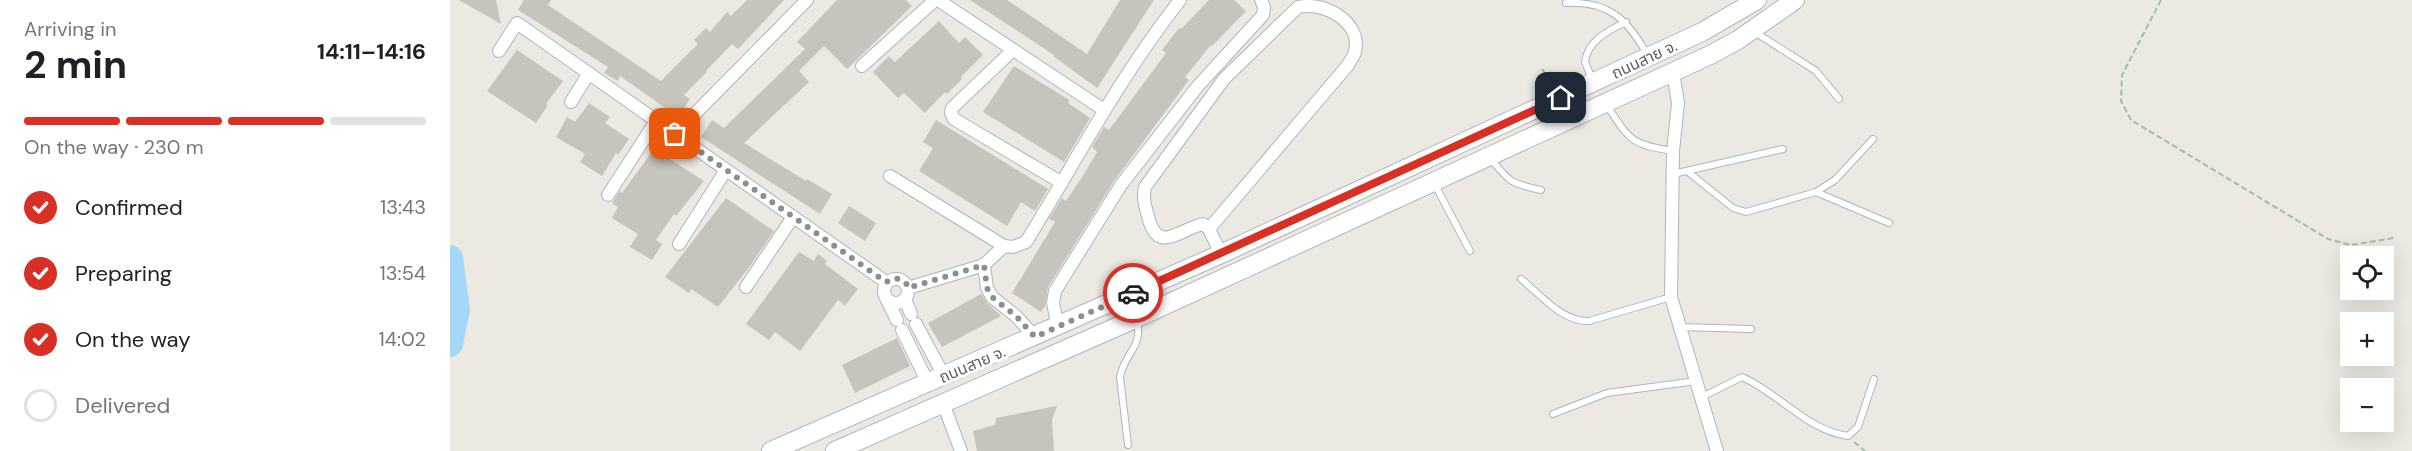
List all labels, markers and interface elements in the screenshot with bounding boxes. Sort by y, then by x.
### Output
text: Arriving in [24,16,116,42]
street label: ถนนสาย จ. [1608,35,1681,84]
text: 14:11–14:16 [317,37,426,66]
text: 2 min [24,39,127,90]
pin [1535,72,1586,123]
icon: home [1544,81,1577,114]
pin [649,108,700,159]
icon: bag [658,117,691,150]
text: On the way · 230 m [24,134,204,160]
icon: check [24,191,57,224]
text: Confirmed [75,193,183,222]
text: 13:43 [380,194,426,220]
map controls [2340,246,2394,432]
button: locate [2340,246,2394,300]
icon: check [24,257,57,290]
text: Preparing [75,259,172,288]
text: 13:54 [380,260,426,286]
courier [1103,263,1163,323]
icon: car [1117,277,1150,310]
button: + [2340,312,2394,366]
icon: check [24,323,57,356]
text: On the way [75,325,190,354]
text: 14:02 [379,326,426,352]
street label: ถนนสาย จ. [936,341,1009,388]
button: − [2340,378,2394,432]
text: Delivered [75,391,170,420]

